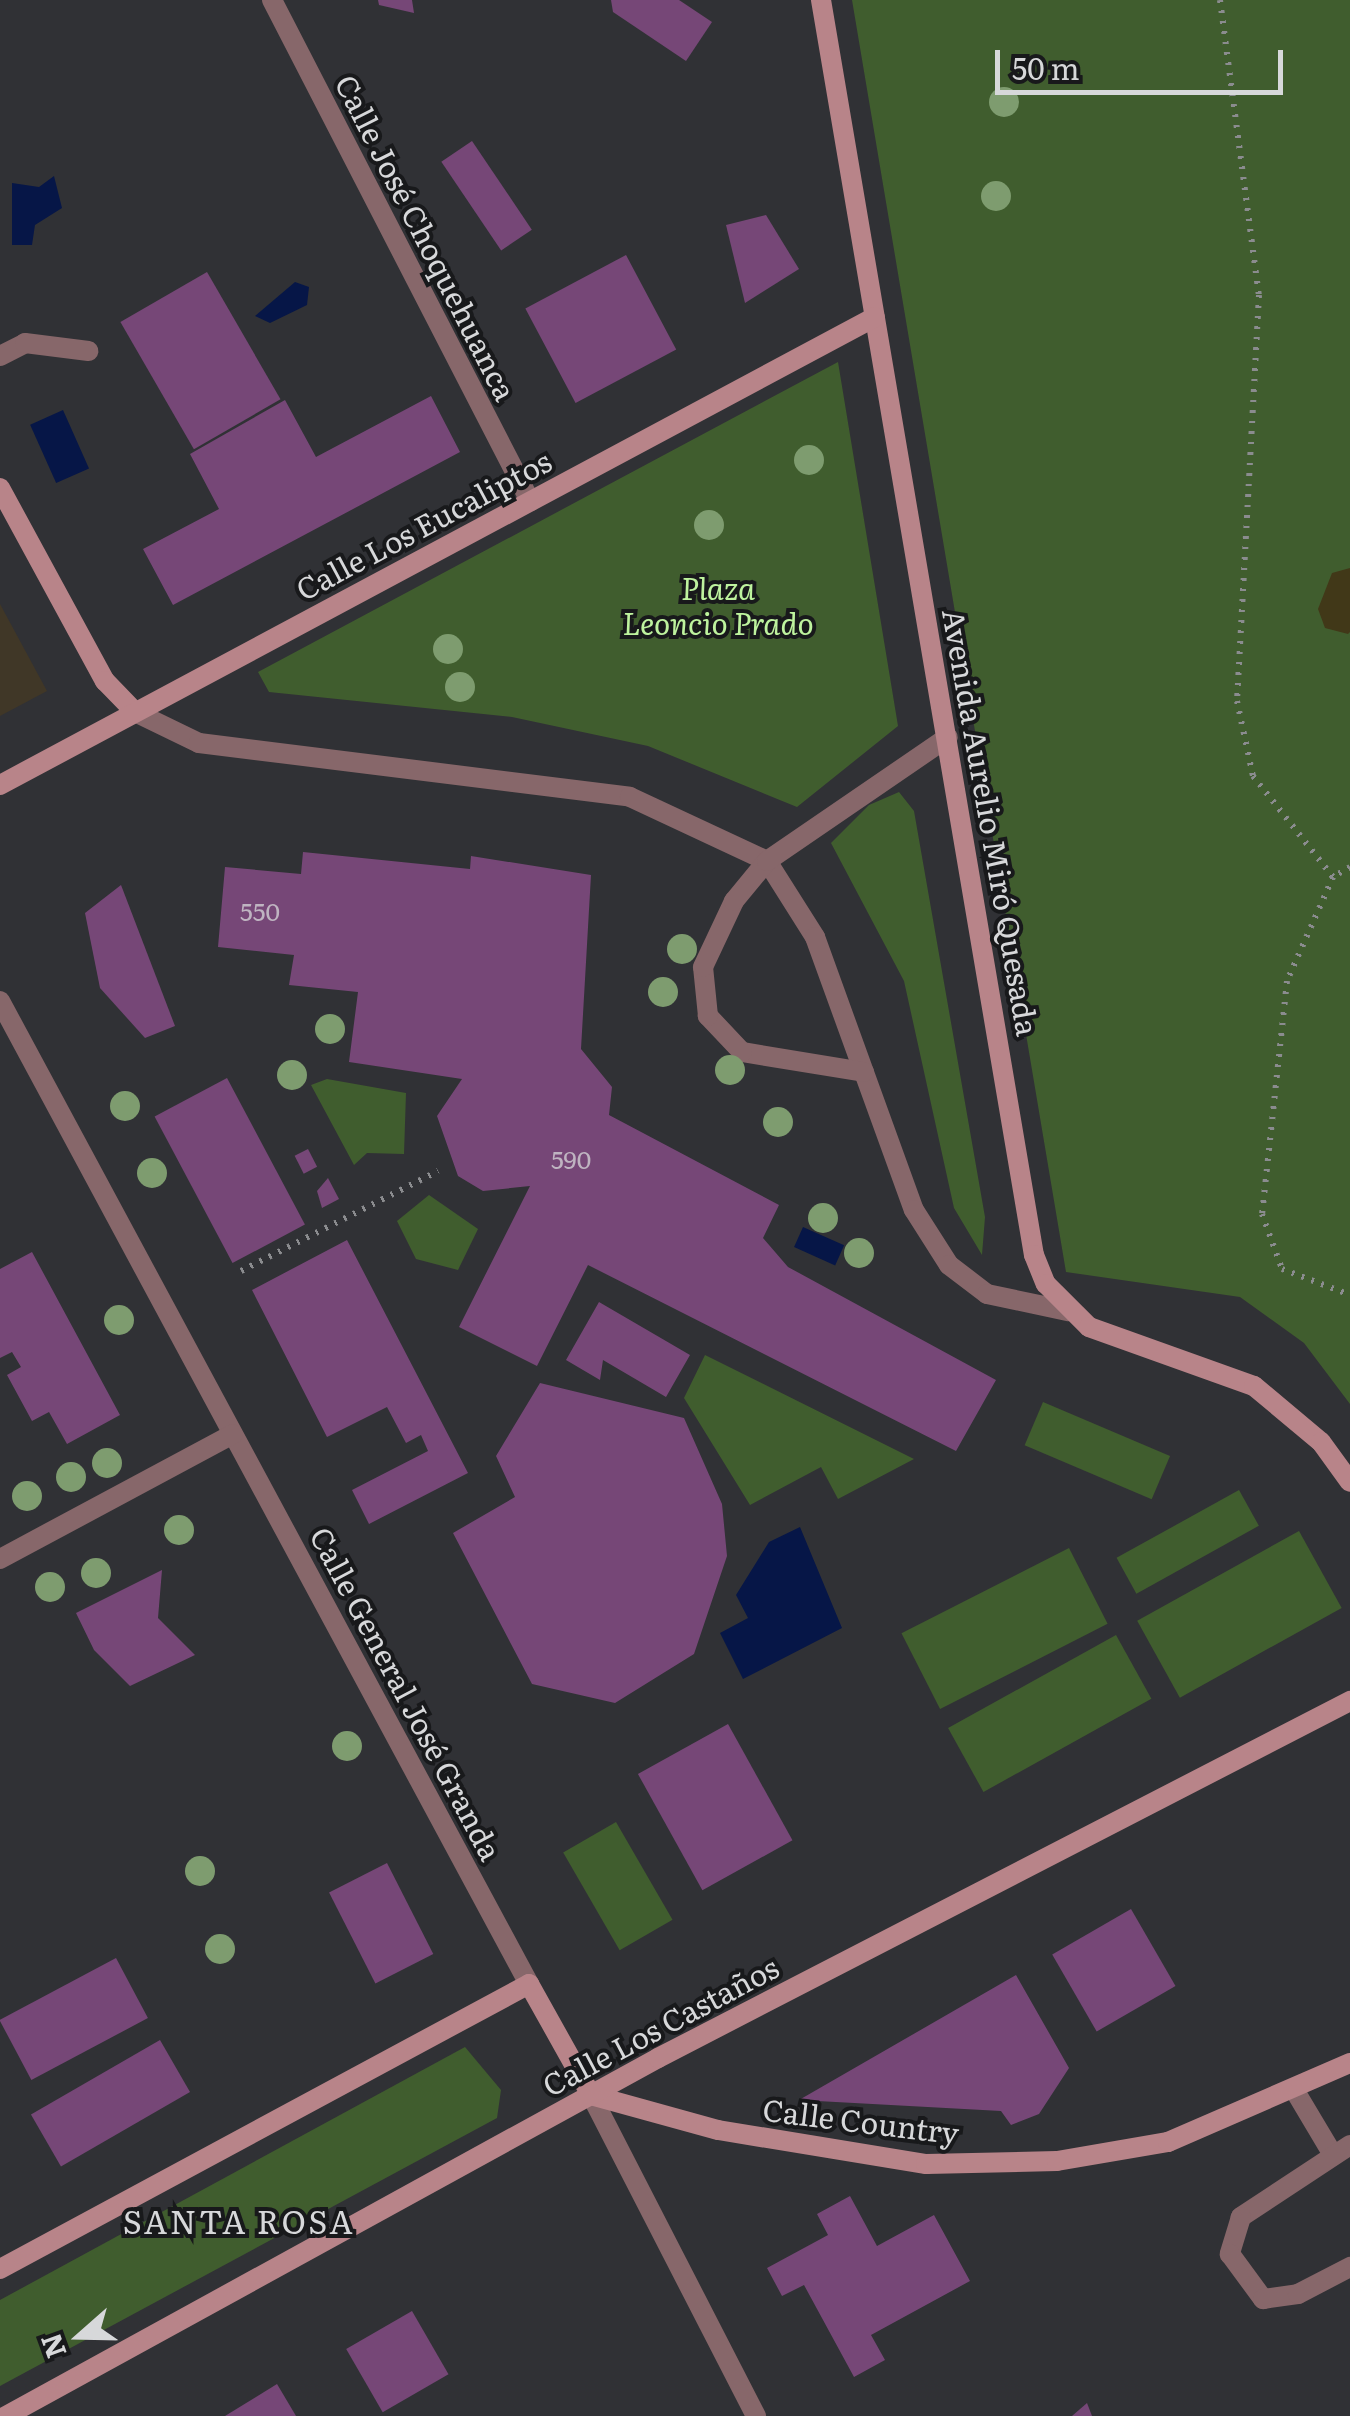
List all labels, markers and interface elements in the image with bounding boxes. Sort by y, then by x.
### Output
scale bar [1000,30,1288,92]
text: 50 m [1012,45,1080,89]
street label: Calle José Choquehuanca [329,68,525,406]
street label: Calle Los Eucaliptos [289,442,557,606]
park label: Plaza Leoncio Prado [622,569,814,640]
street label: Avenida Aurelio Miró Quesada [937,606,1047,1038]
house number: 550 [240,896,280,926]
house number: 590 [551,1144,591,1174]
street label: Calle General José Granda [304,1520,510,1866]
street label: Calle Los Castaños [536,1948,784,2102]
street label: Calle Country [761,2090,961,2150]
district label: SANTA ROSA [123,2201,355,2239]
north arrow [30,2286,130,2386]
text: N [28,2328,76,2364]

